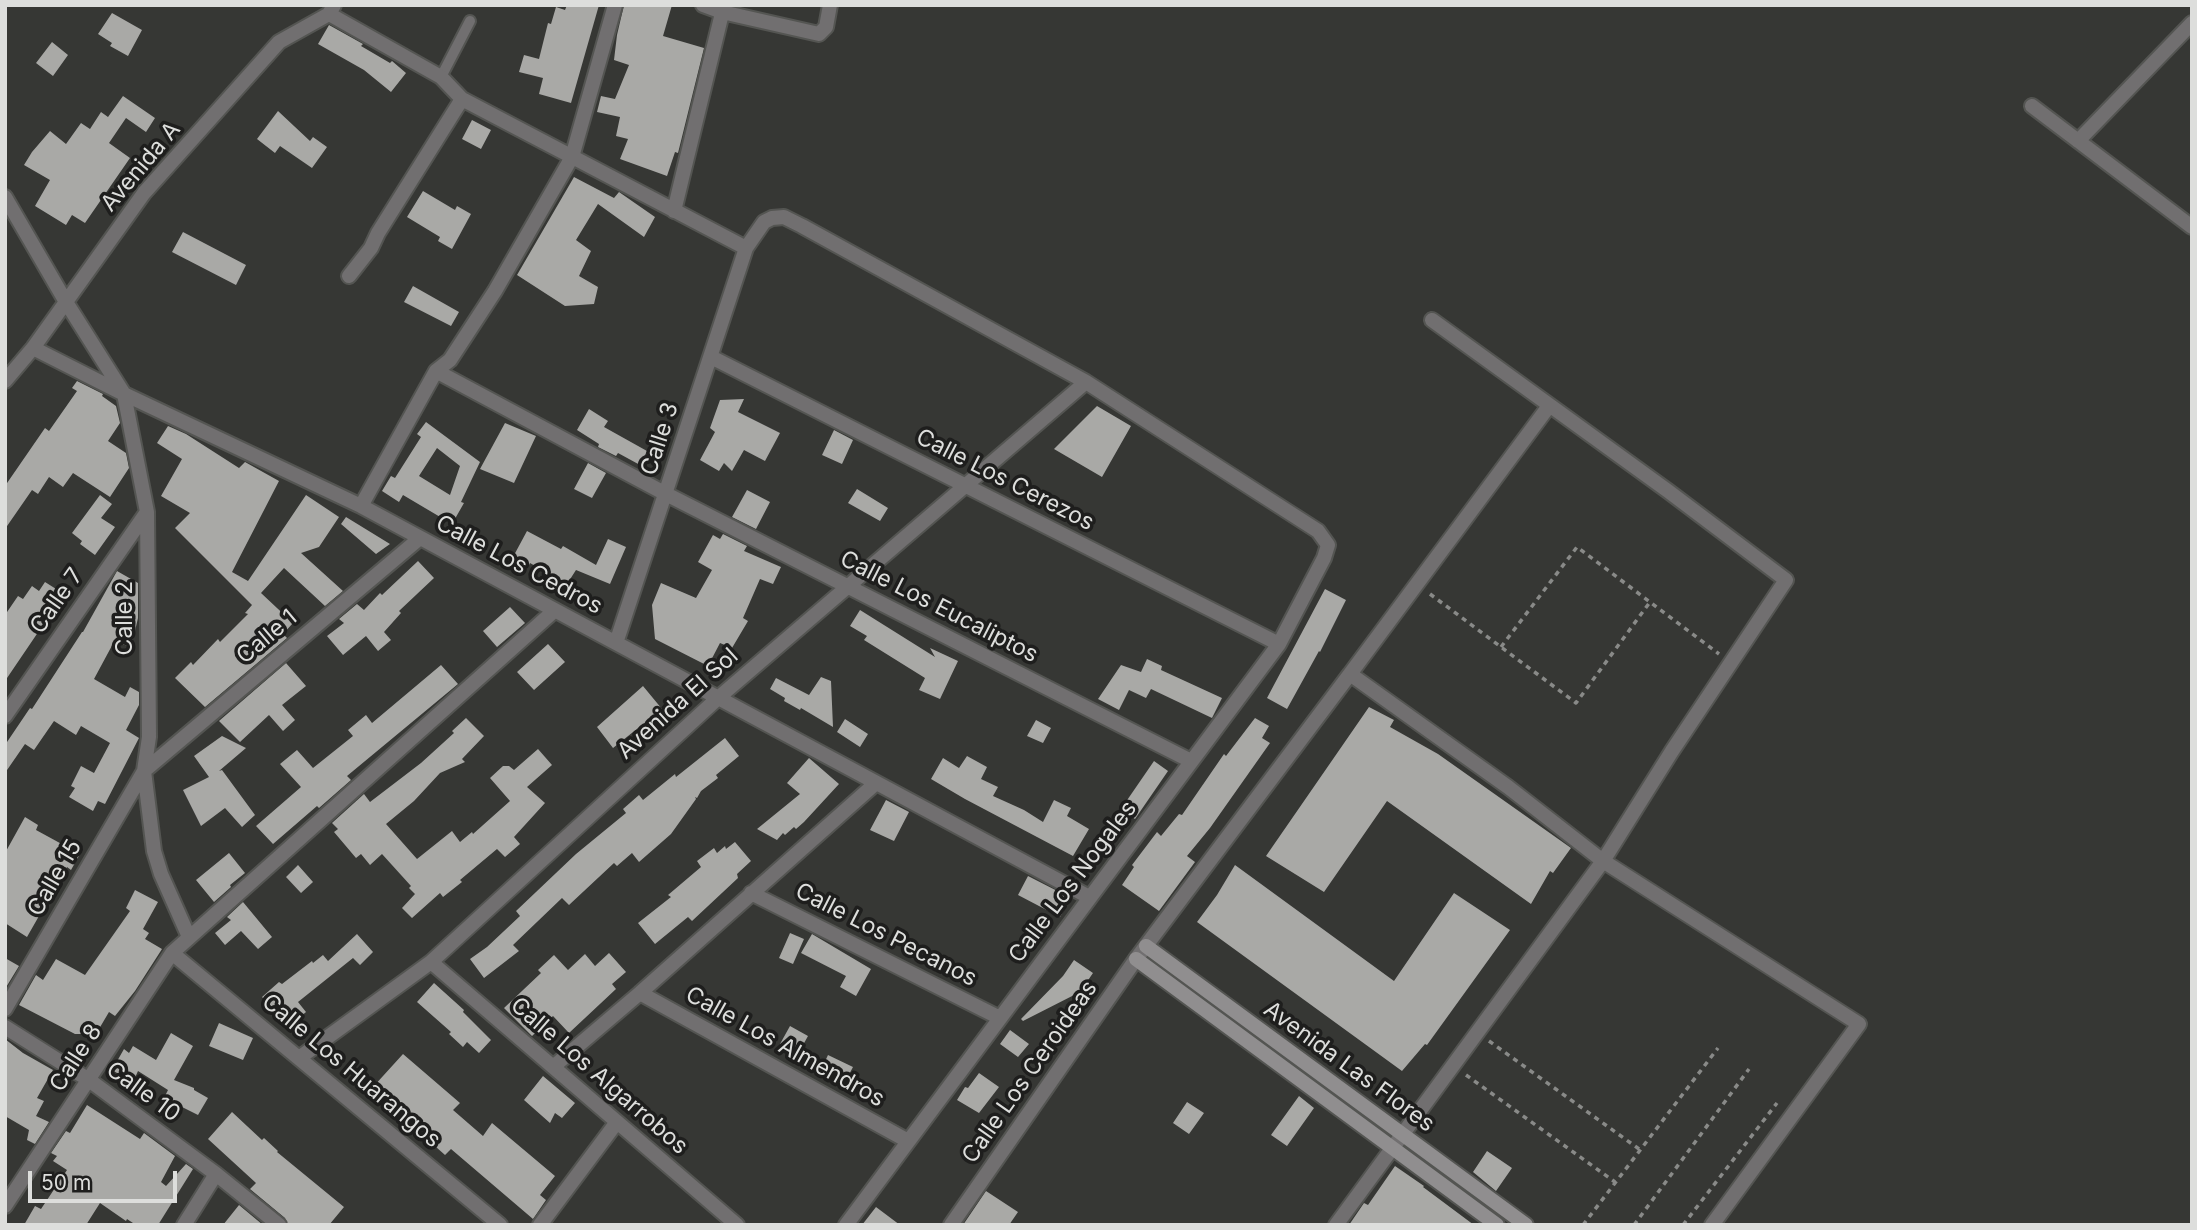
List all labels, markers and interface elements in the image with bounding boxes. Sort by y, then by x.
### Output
street label: Avenida A [95,116,187,218]
street label: Calle 3 [635,399,685,479]
street label: Calle Los Cerezos [911,423,1099,537]
street label: Calle Los Cedros [431,509,607,621]
street label: Calle Los Eucaliptos [835,545,1043,669]
street label: Calle 7 [25,563,89,639]
street label: Calle 2 [111,581,139,655]
street label: Calle 1 [231,604,303,670]
street label: Avenida El Sol [612,643,744,765]
street label: Calle Los Nogales [1003,796,1143,968]
street label: Calle 15 [22,835,88,921]
street label: Calle Los Pecanos [791,877,981,993]
street label: Calle Los Ceroideas [957,975,1103,1169]
street label: Calle Los Almendros [681,981,889,1113]
street label: Calle Los Huarangos [256,988,446,1154]
street label: Calle Los Algarrobos [505,992,693,1160]
street label: Avenida Las Flores [1258,996,1440,1138]
street label: Calle 8 [44,1019,108,1097]
street label: Calle 10 [101,1056,185,1128]
scale bar [32,1156,180,1200]
text: 50 m [41,1170,91,1195]

